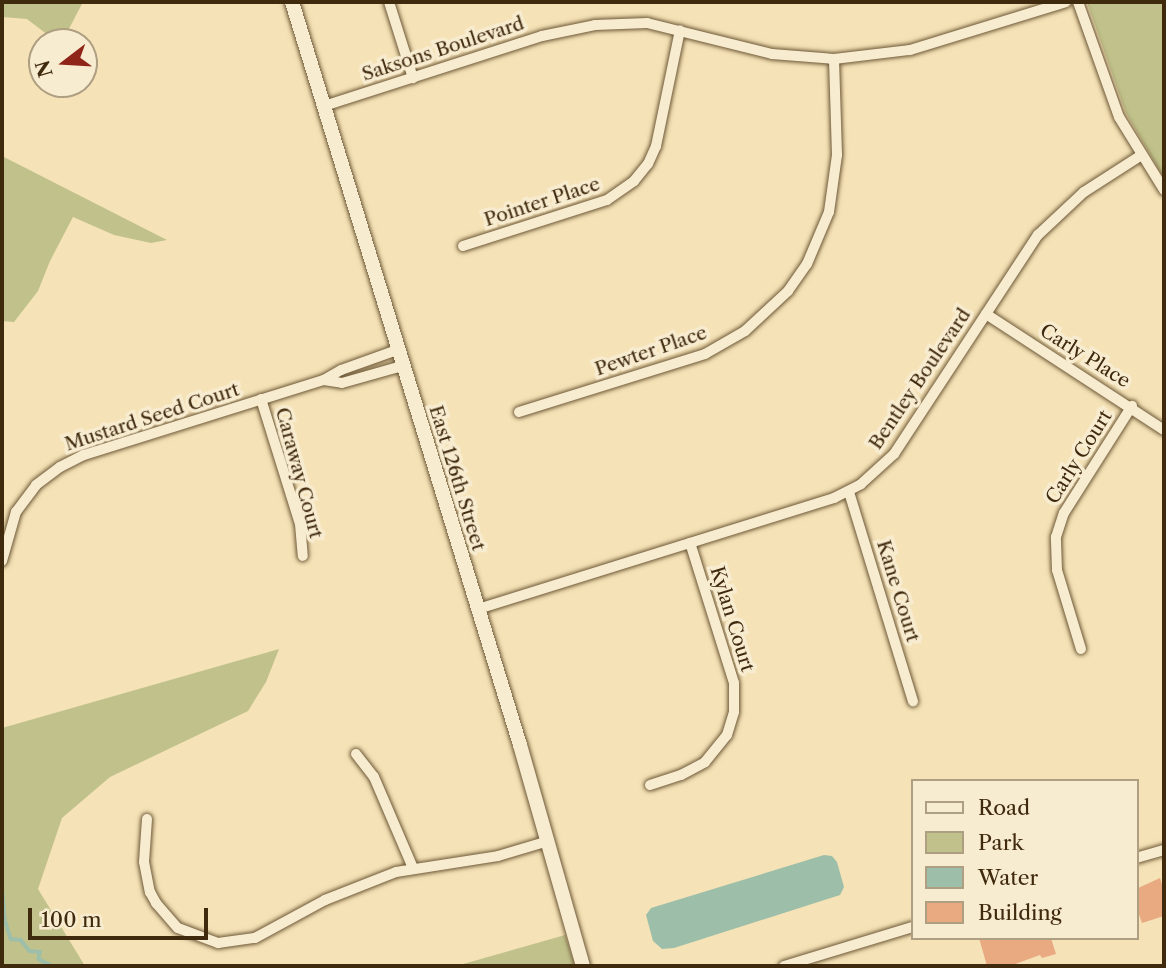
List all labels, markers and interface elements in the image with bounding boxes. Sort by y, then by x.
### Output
street label: Saksons Boulevard [359,12,527,86]
north arrow [28,28,98,98]
text: N [31,57,58,80]
street label: Pointer Place [481,173,603,231]
street label: Bentley Boulevard [864,304,976,454]
street label: Carly Place [1035,319,1135,393]
street label: Pewter Place [592,321,710,381]
street label: Mustard Seed Court [62,378,242,456]
street label: East 126th Street [424,403,490,553]
street label: Caraway Court [270,405,328,541]
street label: Carly Court [1041,406,1117,508]
street label: Kane Court [872,537,924,645]
street label: Kylan Court [705,564,759,674]
legend [911,779,1138,940]
text: Road [978,795,1030,820]
text: Park [978,830,1024,855]
text: Water [978,865,1038,890]
scale bar [32,894,212,938]
text: Building [978,900,1062,925]
text: 100 m [41,907,102,932]

